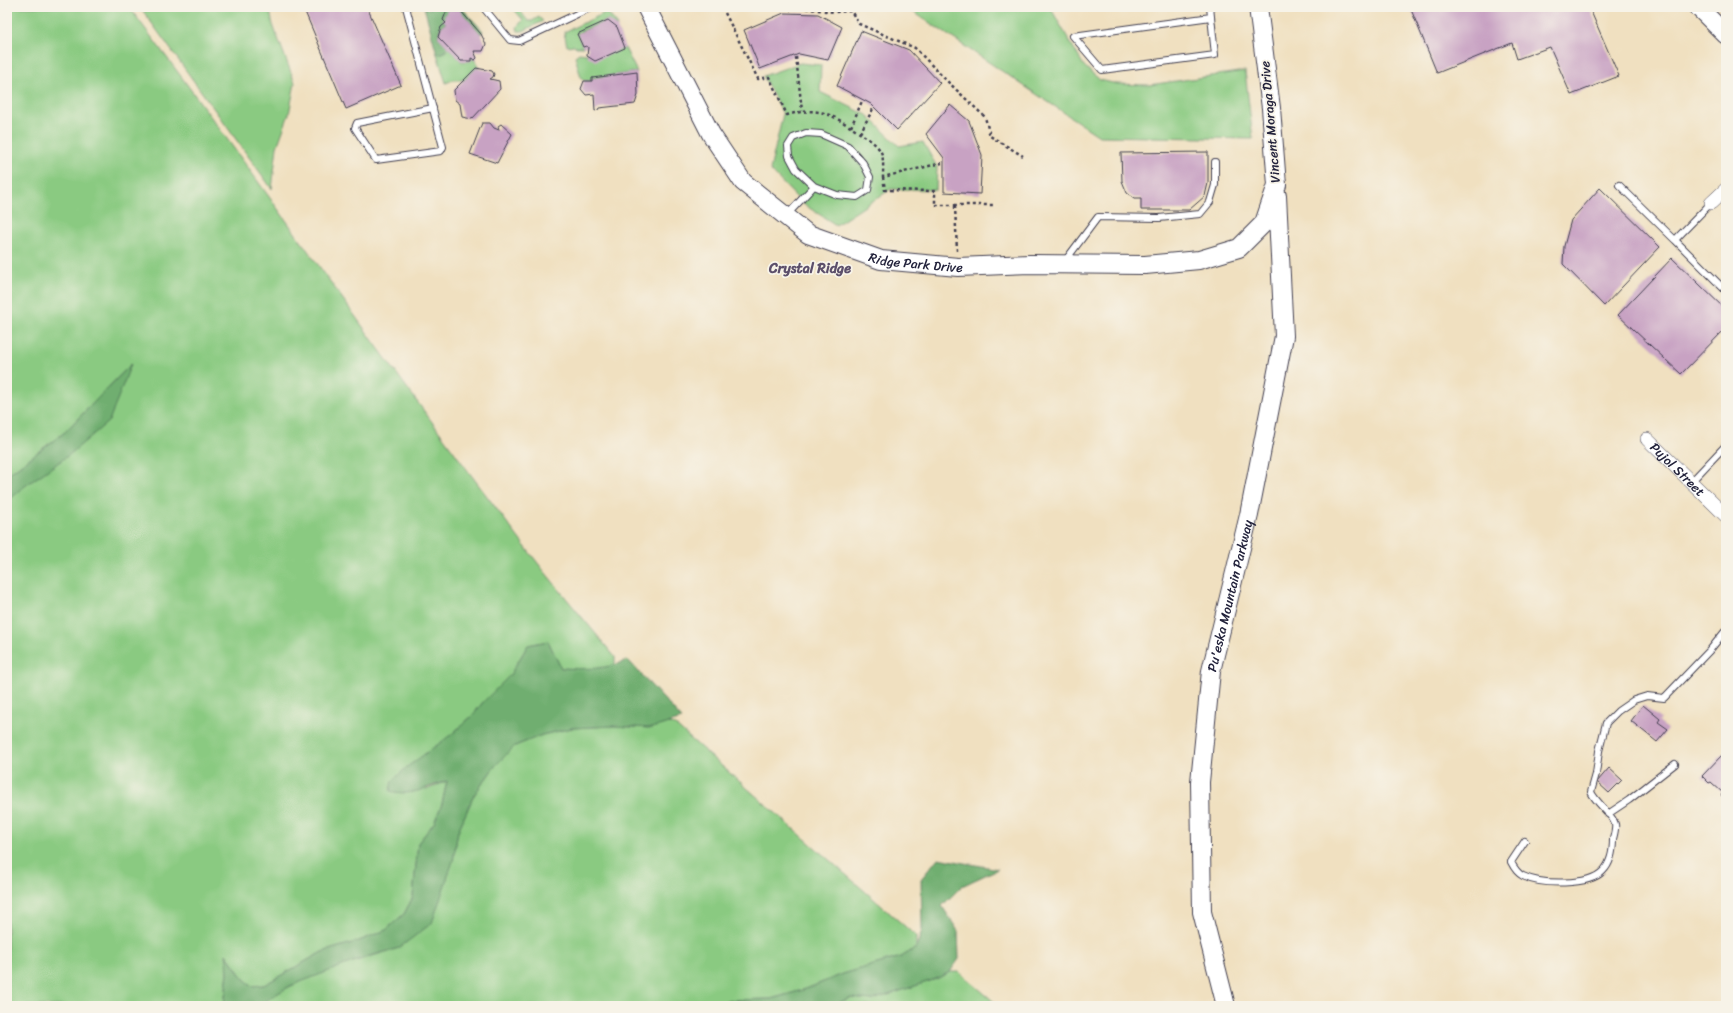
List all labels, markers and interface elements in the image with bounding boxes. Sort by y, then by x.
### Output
street label: Vincent Moraga Drive [1253,60,1287,184]
street label: Ridge Park Drive [866,245,964,279]
district label: Crystal Ridge [768,256,851,281]
street label: Pujol Street [1645,436,1711,502]
street label: Pu'eska Mountain Parkway [1200,517,1259,674]

